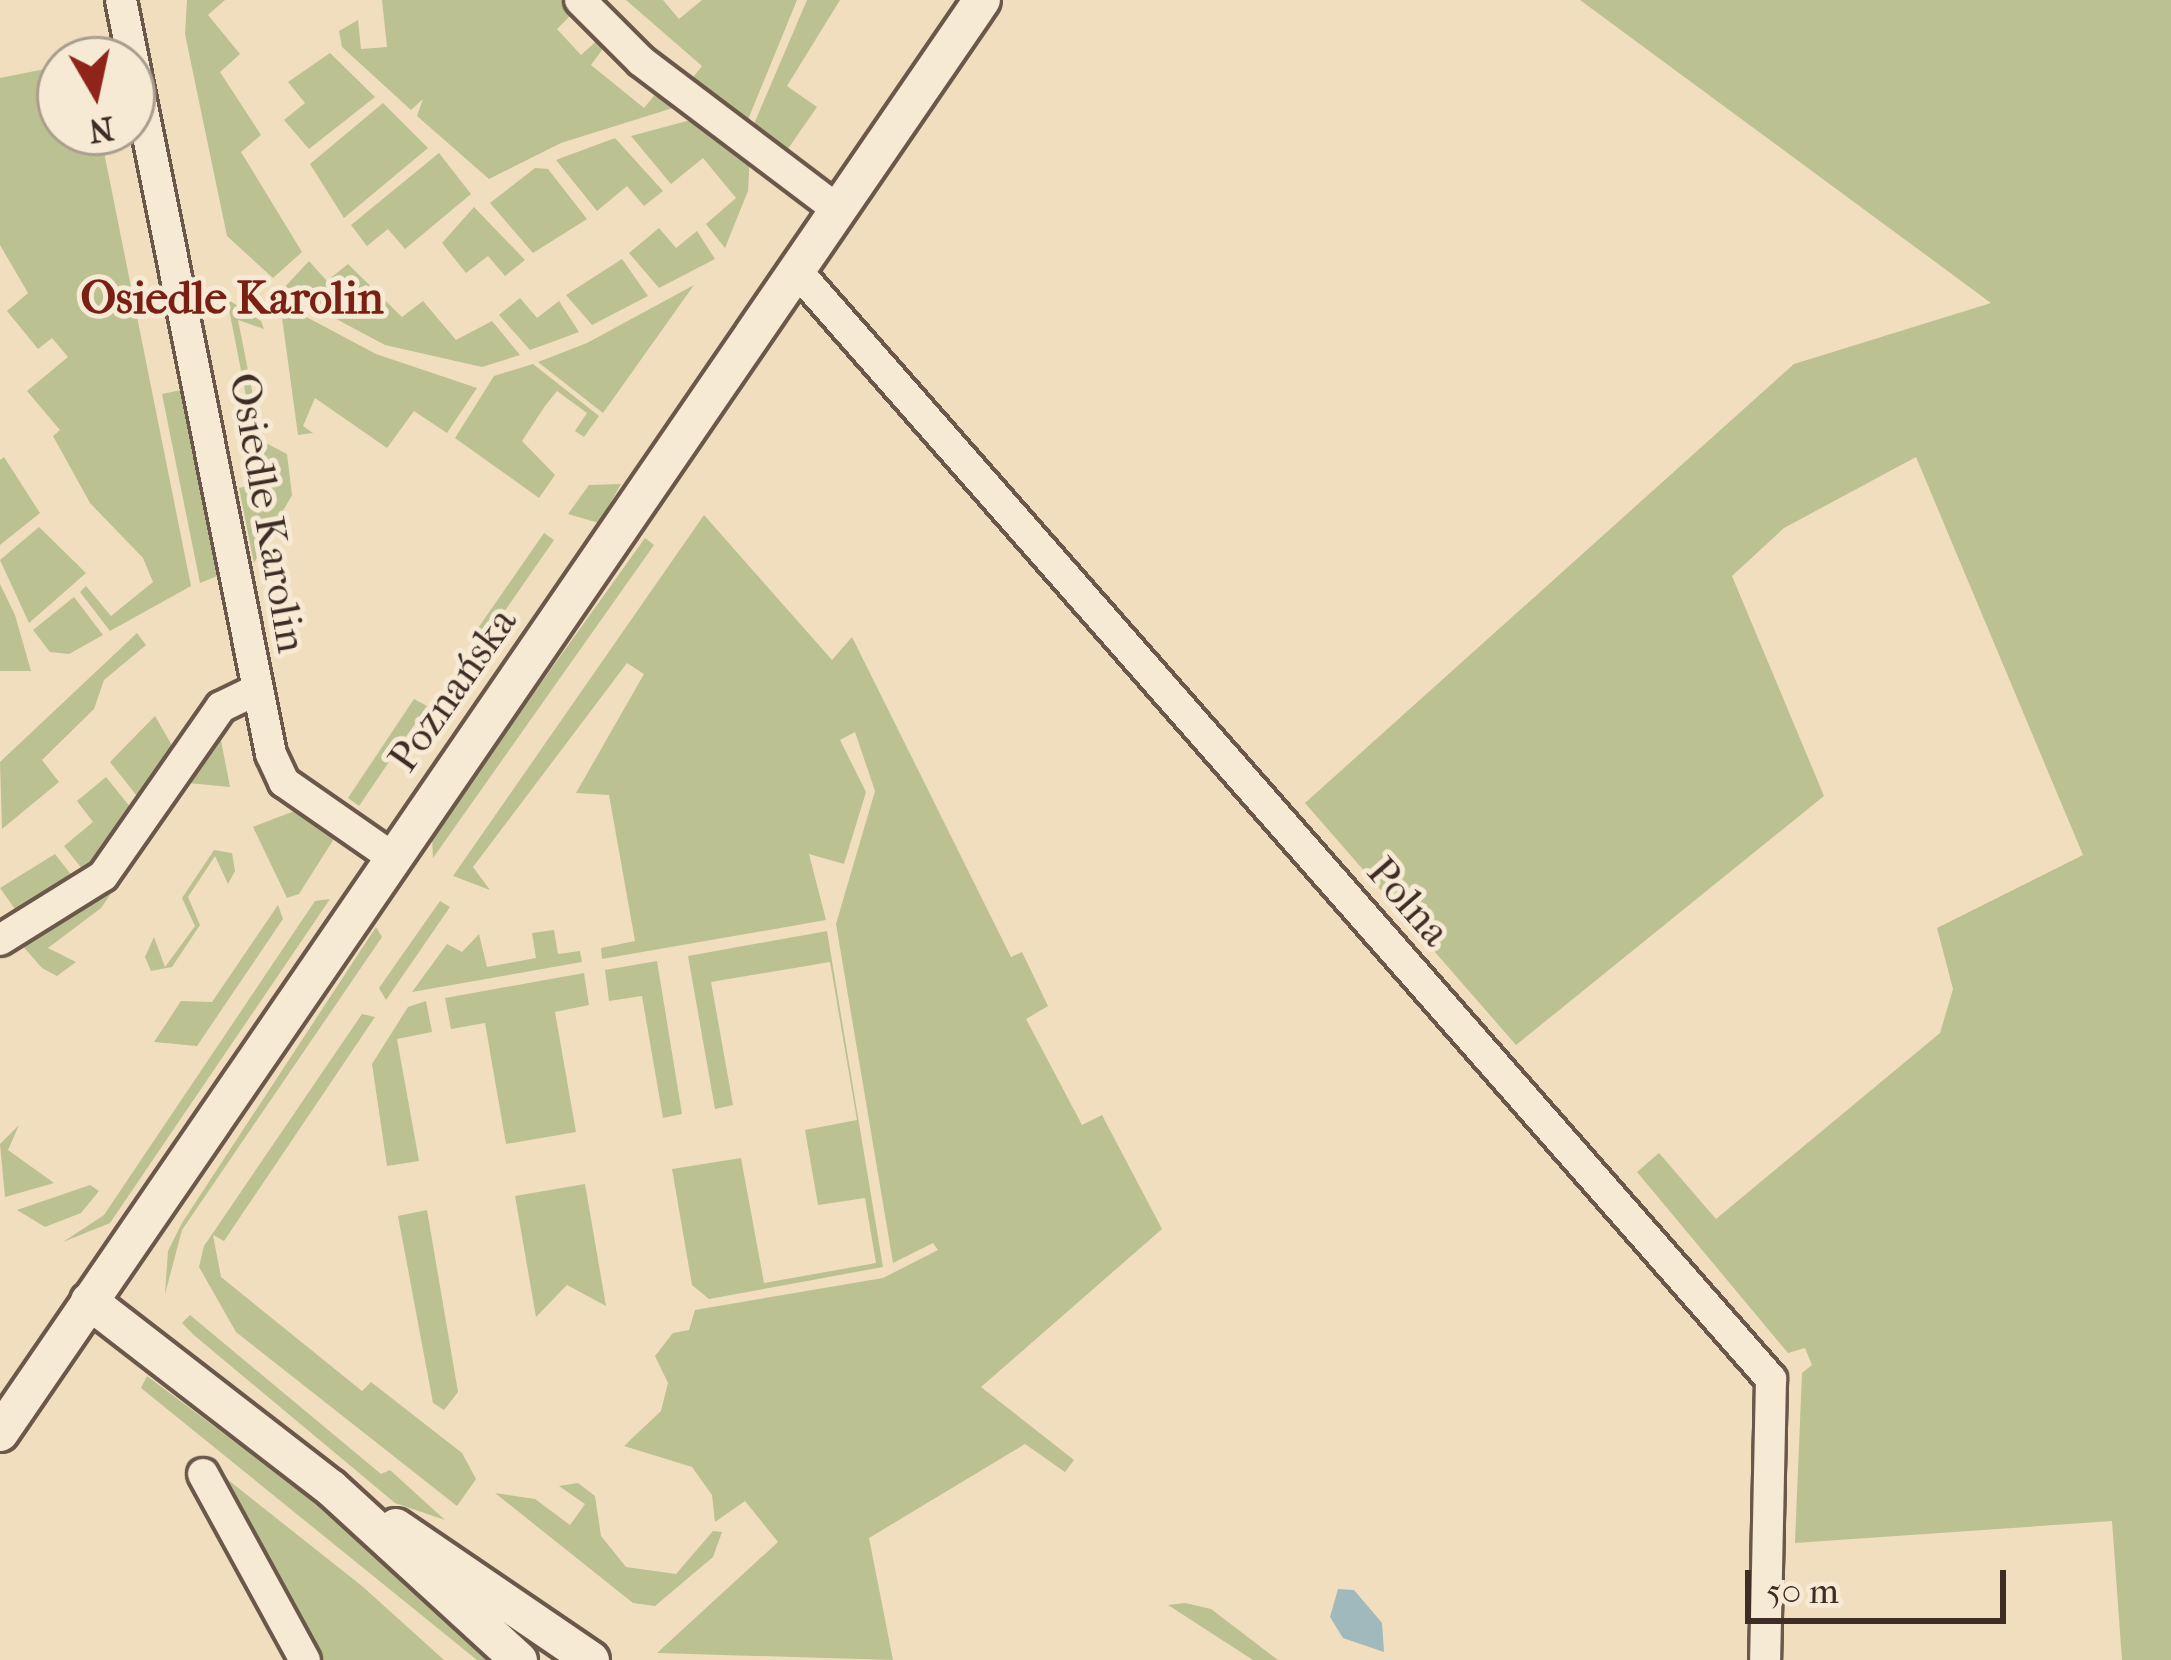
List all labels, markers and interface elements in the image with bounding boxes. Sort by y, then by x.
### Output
north arrow [36,36,156,156]
text: N [86,108,117,150]
district label: Osiedle Karolin [80,272,384,326]
street label: Osiedle Karolin [218,369,316,657]
street label: Poznańska [378,598,528,782]
street label: Polna [1356,847,1460,957]
scale bar [1751,1546,2012,1620]
text: 50 m [1766,1570,1839,1612]

